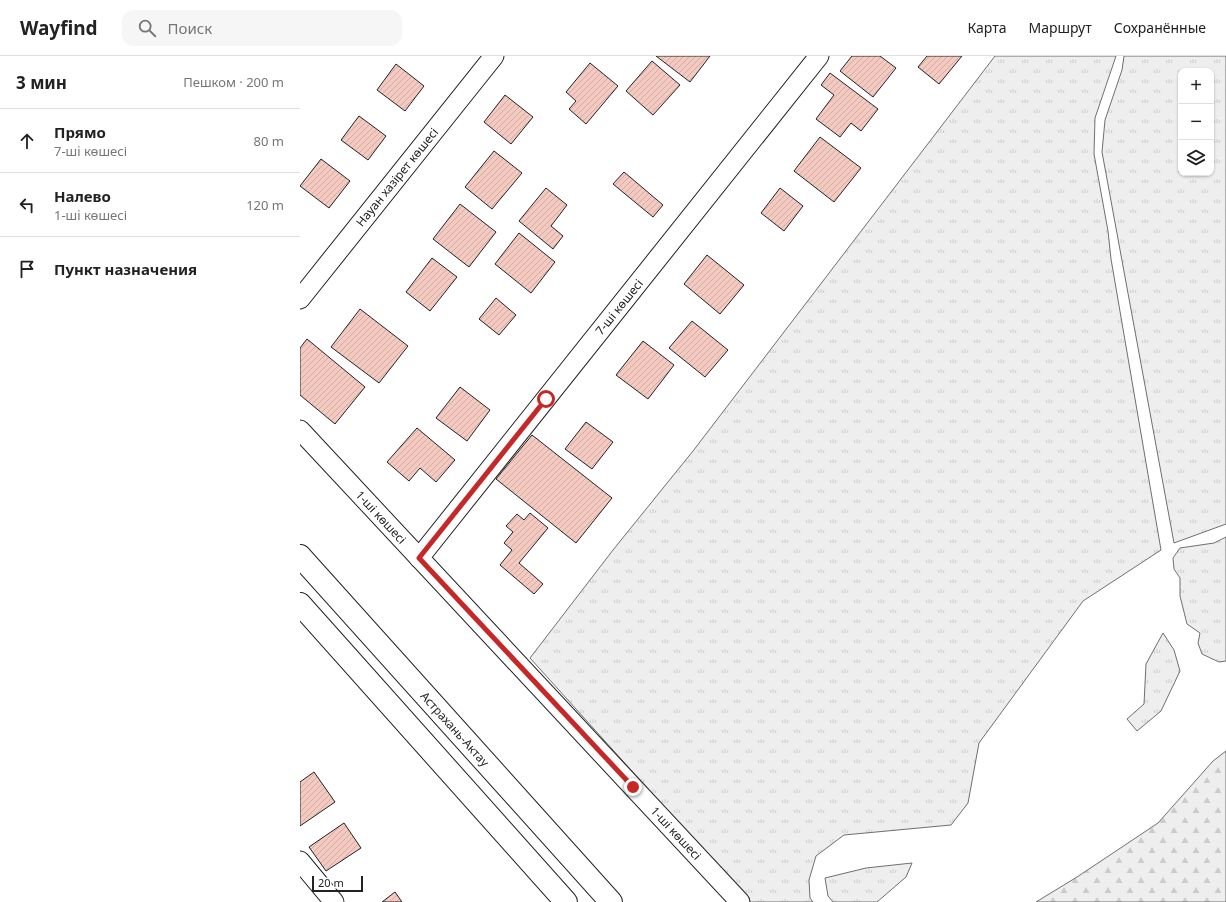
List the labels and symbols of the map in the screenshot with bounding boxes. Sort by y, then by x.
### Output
street label: Науан хазірет көшесі [352,124,442,230]
street label: 7-шi көшесі [591,275,647,339]
route start [537,390,555,408]
street label: 1-шi көшесі [352,487,410,547]
street label: Астрахань-Актау [417,688,494,771]
route end [624,778,642,796]
street label: 1-шi көшесі [647,803,705,863]
scale bar [312,874,363,893]

